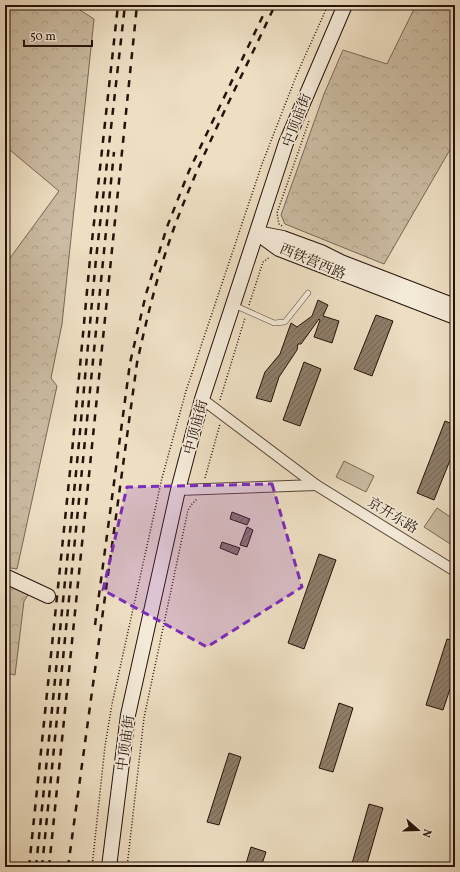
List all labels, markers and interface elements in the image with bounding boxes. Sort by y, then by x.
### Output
scale bar [24,22,92,48]
text: 50 m [30,29,56,45]
street label: 中顶庙街 [278,91,316,150]
street label: 西铁营西路 [276,240,348,285]
street label: 中顶庙街 [180,398,213,457]
street label: 京开东路 [363,494,421,539]
street label: 中顶庙街 [113,714,140,772]
north arrow [398,810,438,850]
text: N [418,827,434,839]

